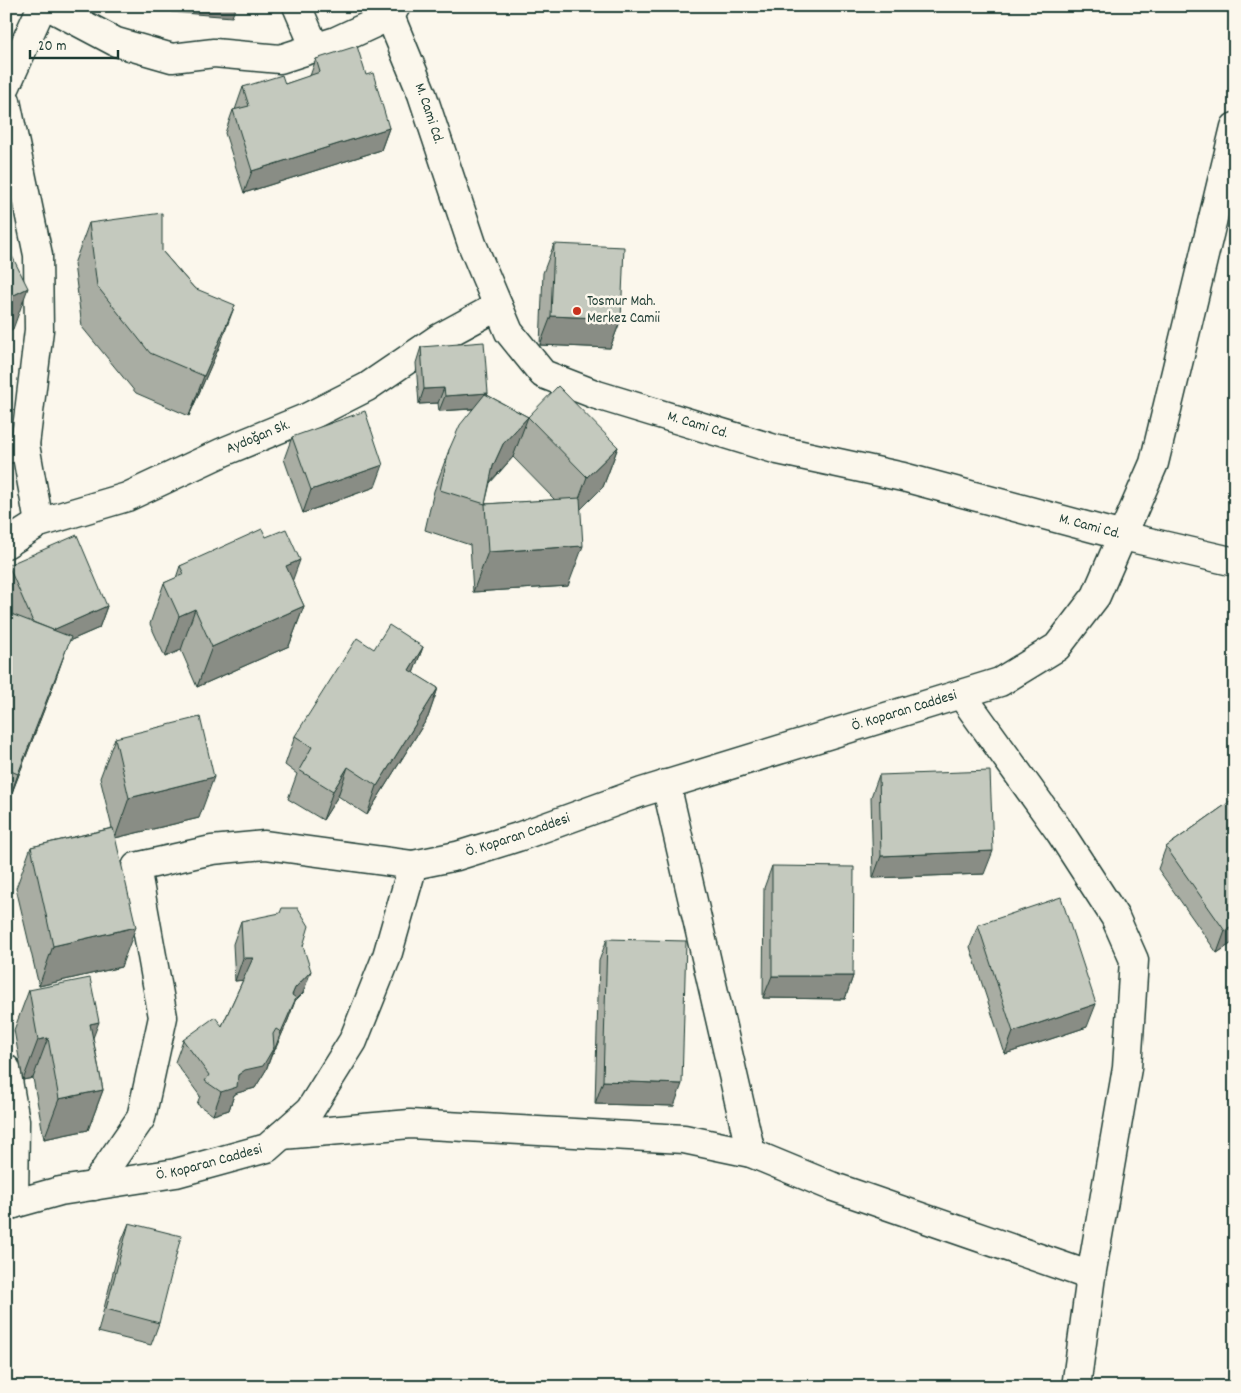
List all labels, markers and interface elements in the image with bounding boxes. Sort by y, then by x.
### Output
scale bar [30,28,118,60]
text: 20 m [38,36,66,58]
street label: M. Cami Cd. [408,80,449,147]
place label: Tosmur Mah. Merkez Camii [587,291,660,330]
marker: Tosmur Mah. Merkez Camii [571,305,583,317]
street label: M. Cami Cd. [664,406,731,445]
street label: Aydoğan Sk. [223,415,294,460]
street label: M. Cami Cd. [1056,508,1123,546]
street label: Ö. Koparan Caddesi [849,685,960,738]
street label: Ö. Koparan Caddesi [463,808,574,864]
street label: Ö. Koparan Caddesi [155,1139,265,1187]

